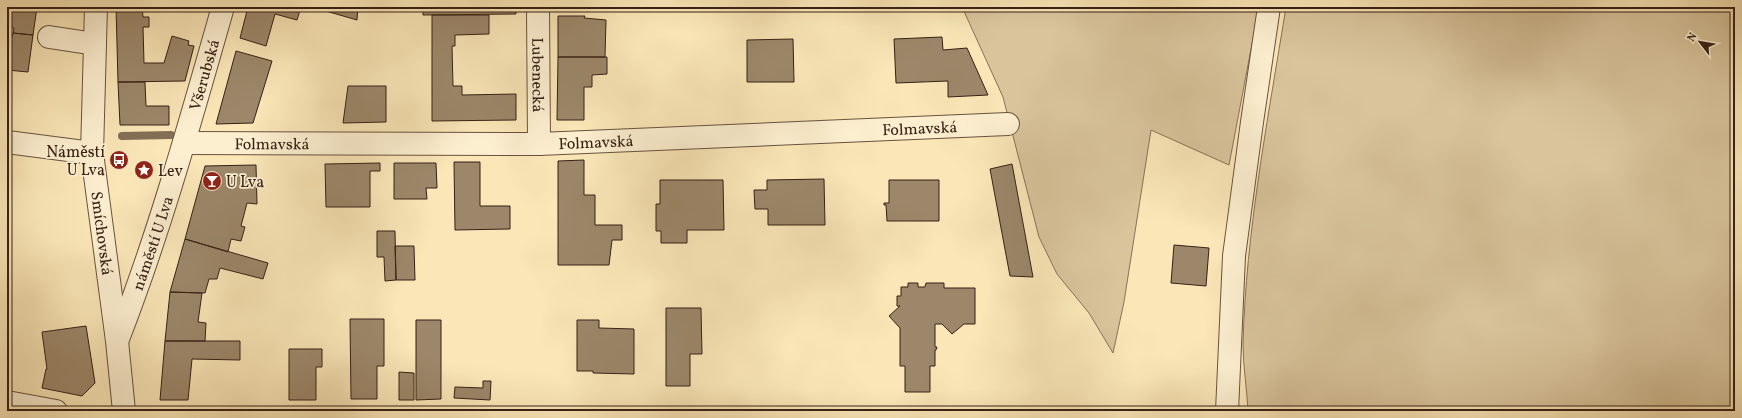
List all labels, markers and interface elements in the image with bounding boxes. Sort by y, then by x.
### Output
north arrow [1680,22,1720,62]
text: N [1684,30,1701,45]
street label: Všerubská [185,37,226,113]
street label: Lubenecká [525,37,548,113]
street label: Folmavská [882,117,958,142]
street label: Folmavská [558,131,634,156]
street label: Folmavská [234,134,310,156]
place label: Náměstí U Lva [46,142,105,182]
bus stop icon: Náměstí U Lva [108,149,130,171]
place icon: Lev [133,159,155,181]
place label: Lev [158,161,183,183]
bar icon: U Lva [201,170,223,192]
place label: U Lva [226,172,264,194]
street label: Smíchovská [84,190,117,277]
street label: náměstí U Lva [128,194,180,294]

